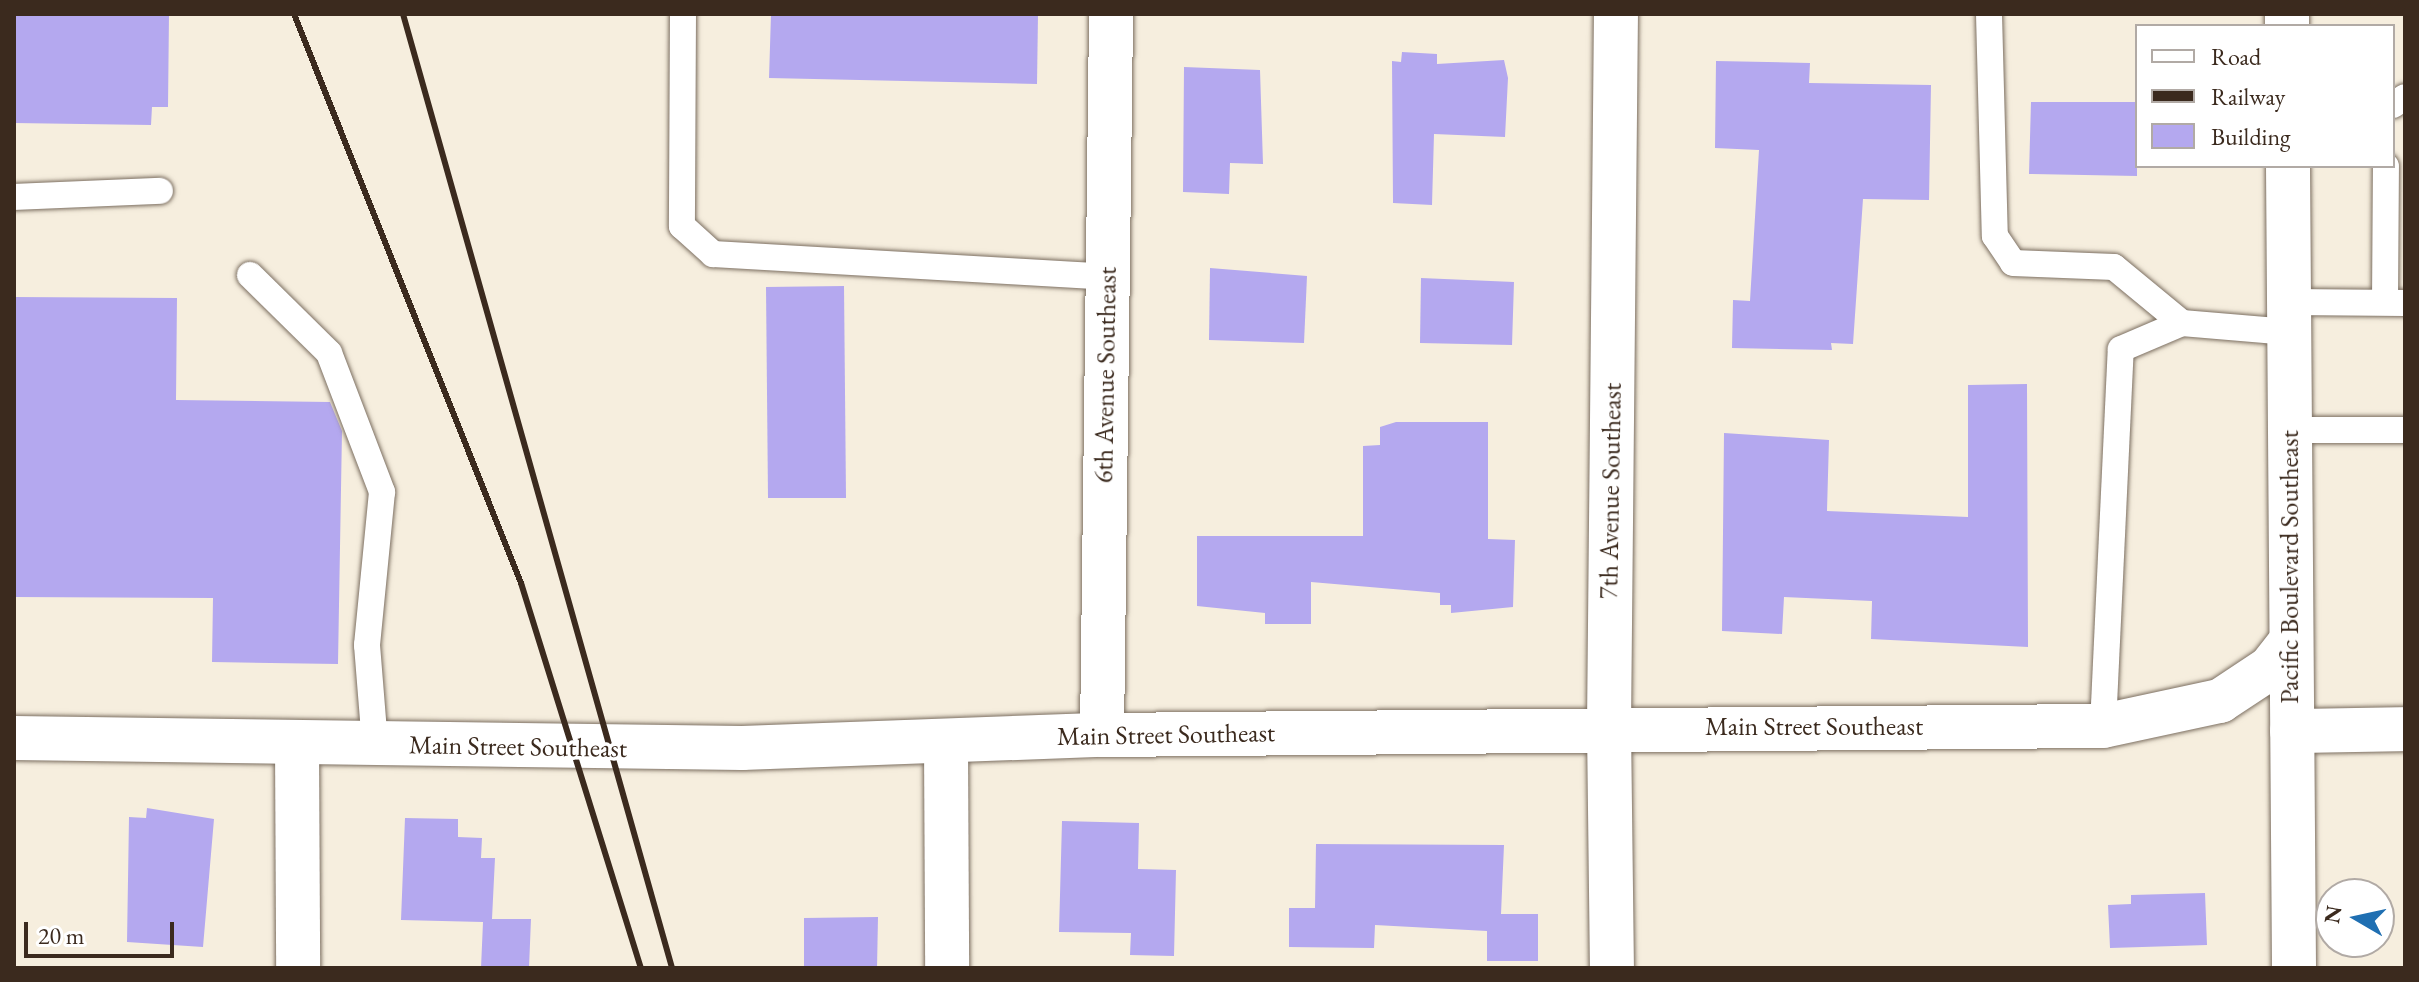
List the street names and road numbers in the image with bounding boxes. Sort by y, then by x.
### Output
street label: 6th Avenue Southeast [1089,267,1123,483]
street label: 7th Avenue Southeast [1594,383,1628,599]
street label: Pacific Boulevard Southeast [2274,430,2306,704]
street label: Main Street Southeast [1705,711,1923,743]
street label: Main Street Southeast [1057,717,1275,753]
street label: Main Street Southeast [409,729,627,765]

